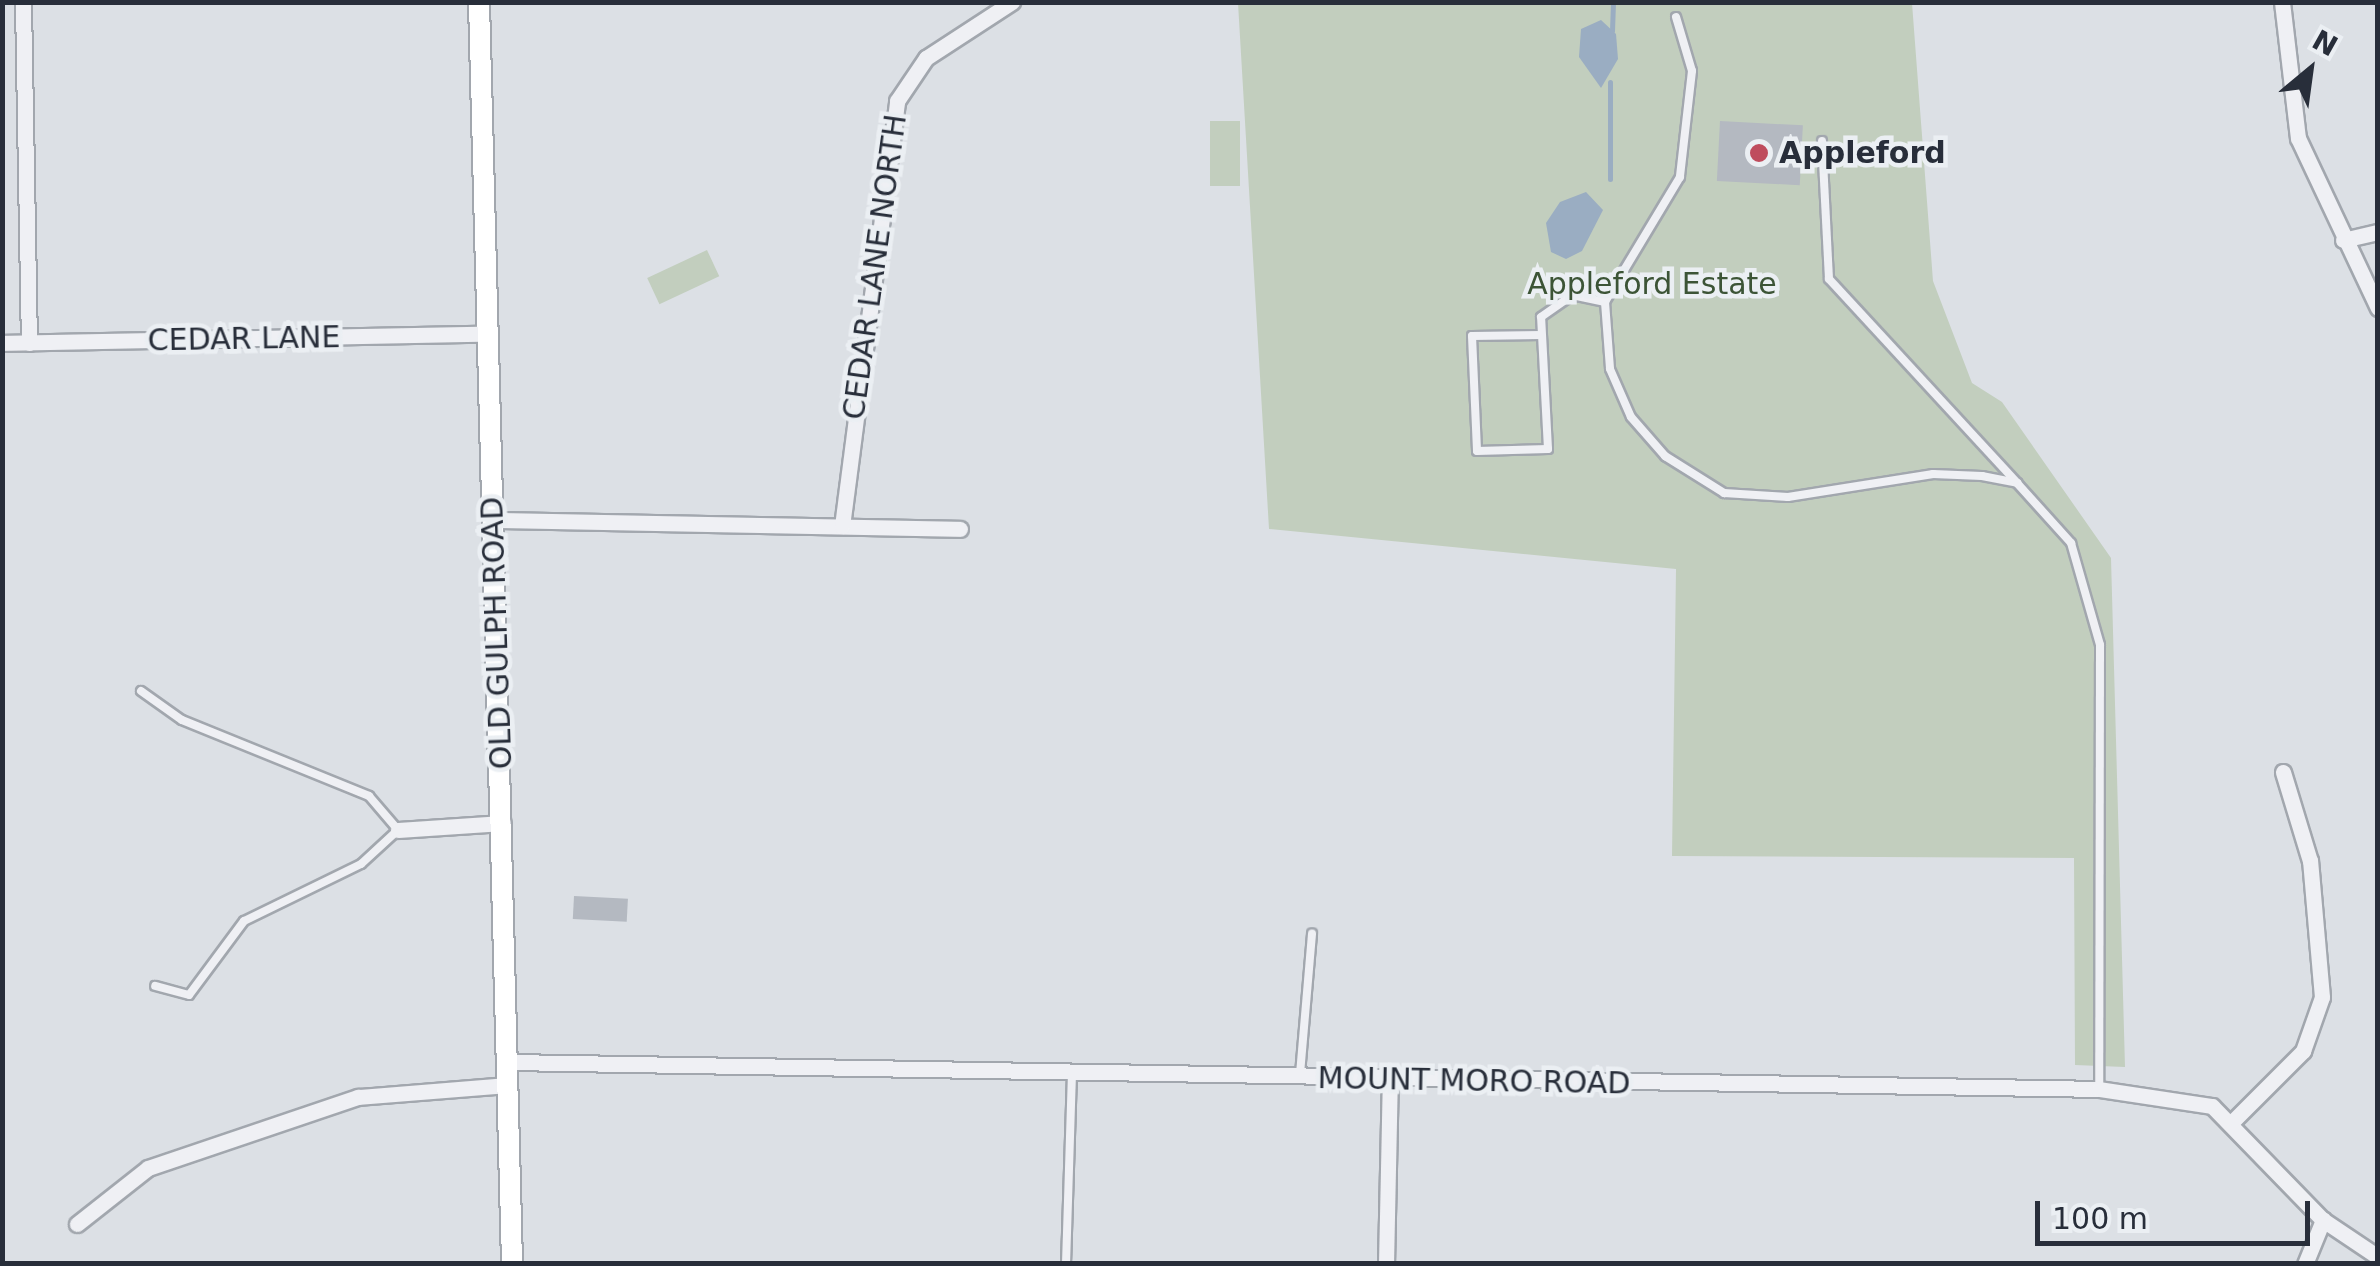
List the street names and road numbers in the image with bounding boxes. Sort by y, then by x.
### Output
street label: CEDAR LANE NORTH [836,112,914,422]
street label: CEDAR LANE [147,319,341,359]
street label: OLD GULPH ROAD [474,496,520,770]
street label: MOUNT MORO ROAD [1317,1060,1631,1102]

